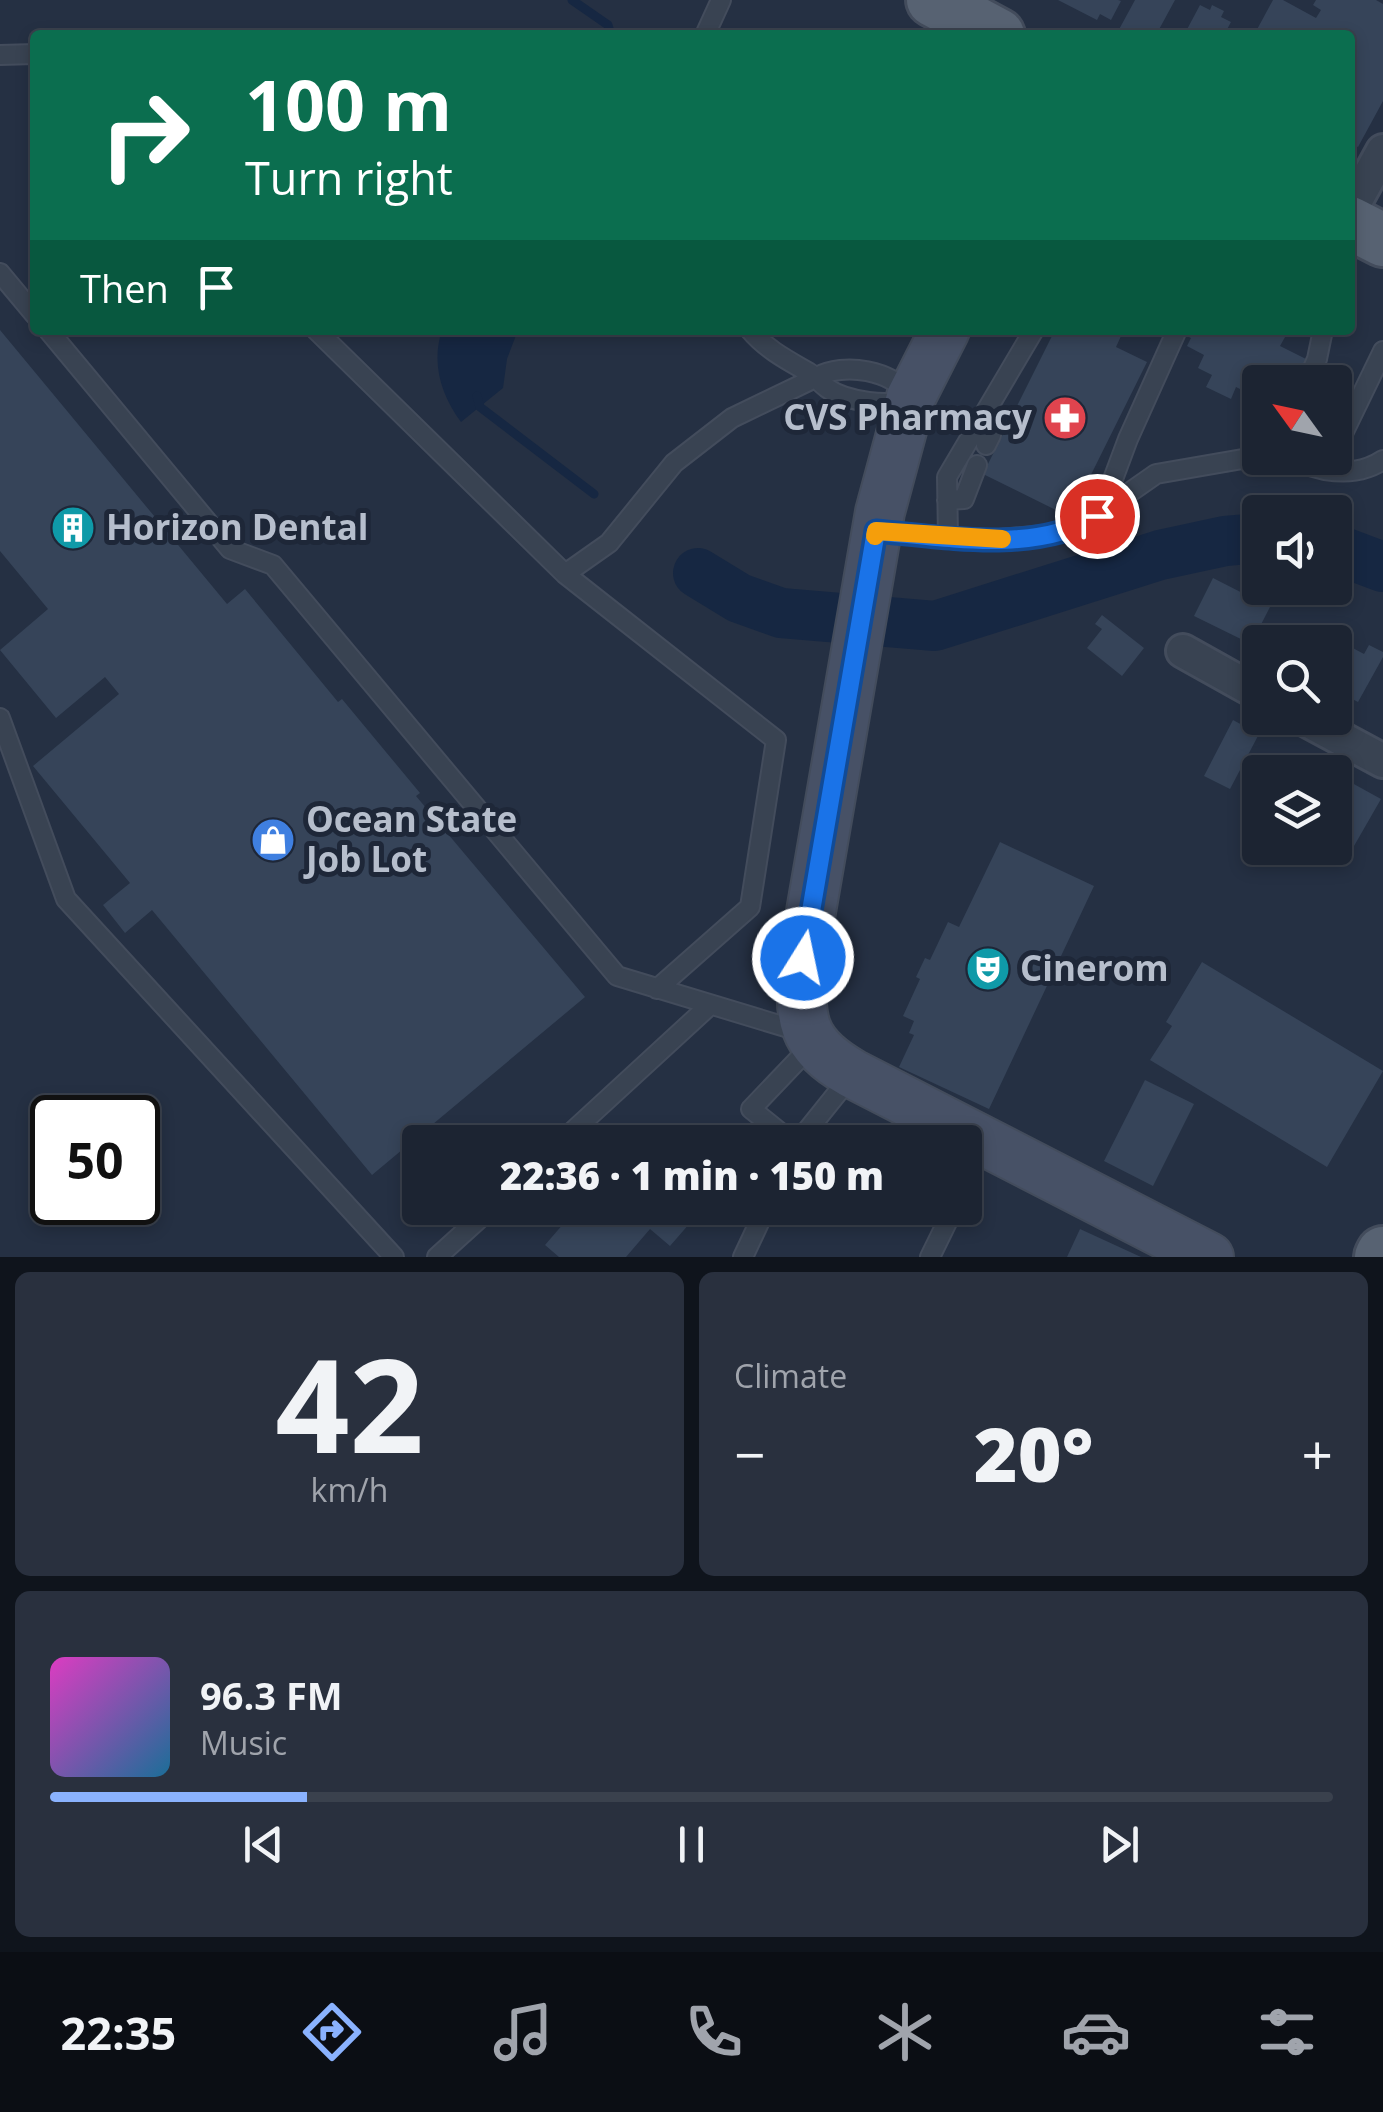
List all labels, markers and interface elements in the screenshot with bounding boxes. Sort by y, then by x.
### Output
text: 100 m [245,56,452,152]
icon: right [80,70,210,200]
text: Turn right [245,147,453,208]
icon: arrive [189,260,244,315]
text: Then [80,262,169,314]
north arrow [1242,365,1352,475]
map controls [1242,365,1352,865]
place label: CVS Pharmacy [783,393,1032,440]
pharmacy icon: CVS Pharmacy [1042,395,1088,441]
pin [1055,474,1140,559]
icon: arrive [1070,489,1125,544]
button: sound [1242,495,1352,605]
place label: Horizon Dental [106,503,368,550]
building icon: Horizon Dental [50,505,96,551]
button: search [1242,625,1352,735]
button: layers [1242,755,1352,865]
place label: Ocean State Job Lot [303,795,517,882]
shop icon: Ocean State Job Lot [250,817,296,863]
position arrow [751,906,855,1010]
place label: Cinerom [1020,944,1169,991]
theatre icon: Cinerom [965,946,1011,992]
speed limit sign: 50 [30,1095,160,1225]
text: 22:36 · 1 min · 150 m [500,1149,884,1201]
text: 42 [275,1314,424,1491]
text: Climate [734,1354,847,1397]
text: 20° [974,1402,1093,1504]
text: − [734,1416,765,1491]
text: + [1302,1416,1333,1491]
text: km/h [311,1468,388,1511]
text: 96.3 FM [200,1669,343,1721]
text: Music [200,1721,287,1764]
icon: previous [236,1817,291,1872]
icon: pause [664,1817,719,1872]
icon: next [1092,1817,1147,1872]
icon: directions [297,1997,367,2067]
icon: music [488,1997,558,2067]
icon: phone [679,1997,749,2067]
icon: climate [870,1997,940,2067]
icon: car [1061,1997,1131,2067]
icon: filters [1252,1997,1322,2067]
text: 22:35 [61,2002,176,2063]

